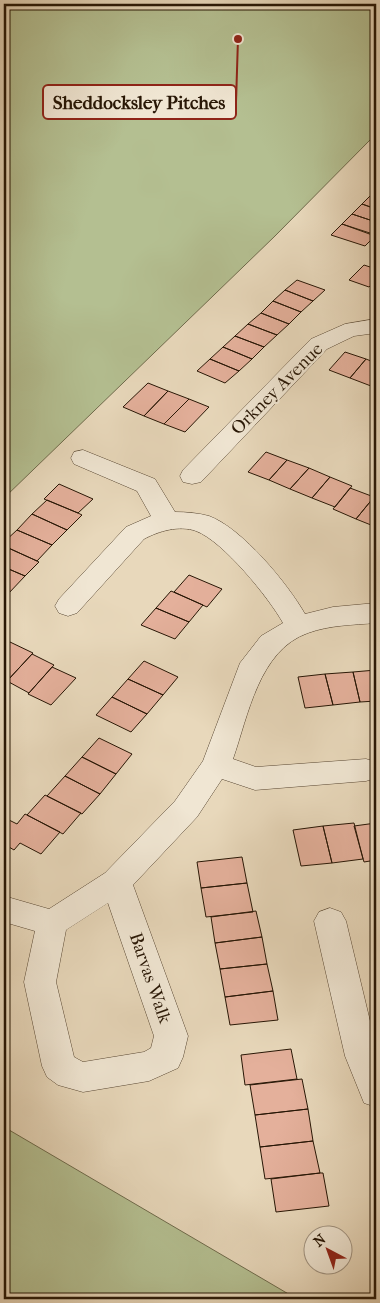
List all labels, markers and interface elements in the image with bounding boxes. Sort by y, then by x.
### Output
callout: Sheddocksley Pitches [43,85,236,119]
text: Sheddocksley Pitches [53,92,225,114]
street label: Orkney Avenue [227,339,327,439]
street label: Barvas Walk [125,930,176,1027]
north arrow [302,1226,352,1276]
text: N [310,1230,330,1250]

